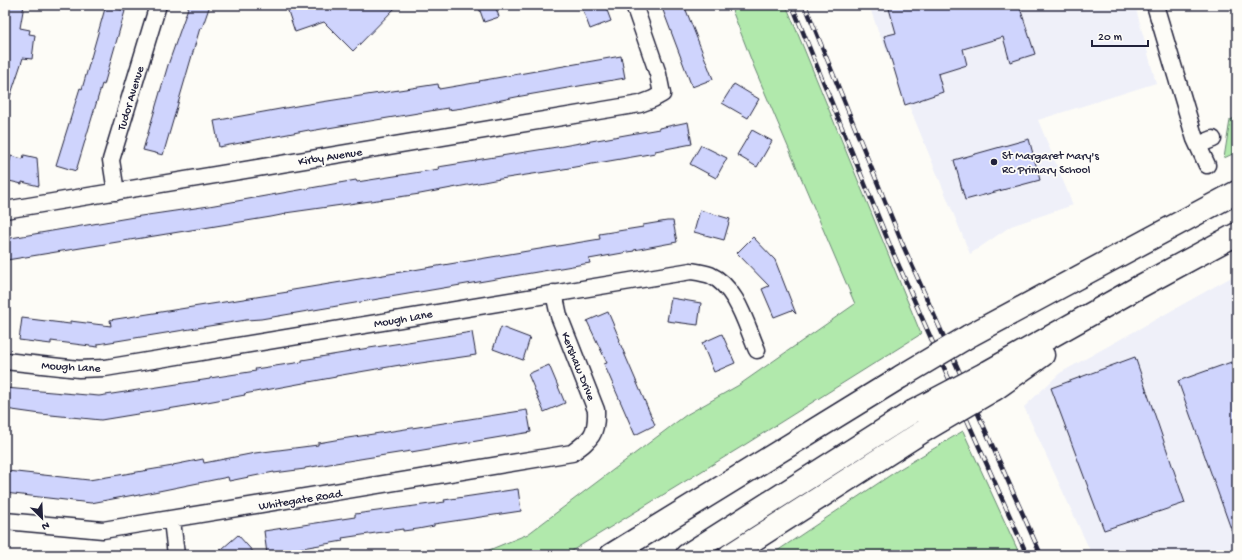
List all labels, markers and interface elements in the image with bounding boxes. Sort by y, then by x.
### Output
scale bar [1092,22,1148,48]
text: 20 m [1098,31,1123,45]
street label: Tudor Avenue [115,64,149,133]
street label: Kirby Avenue [297,146,364,170]
place label: St Margaret Mary's RC Primary School [1002,150,1099,178]
marker: St Margaret Mary's RC Primary School [989,157,999,167]
street label: Mough Lane [373,308,435,332]
street label: Kershaw Drive [557,330,598,404]
street label: Mough Lane [41,359,102,377]
street label: Whitegate Road [258,487,344,514]
north arrow [22,498,62,538]
text: N [40,518,51,532]

